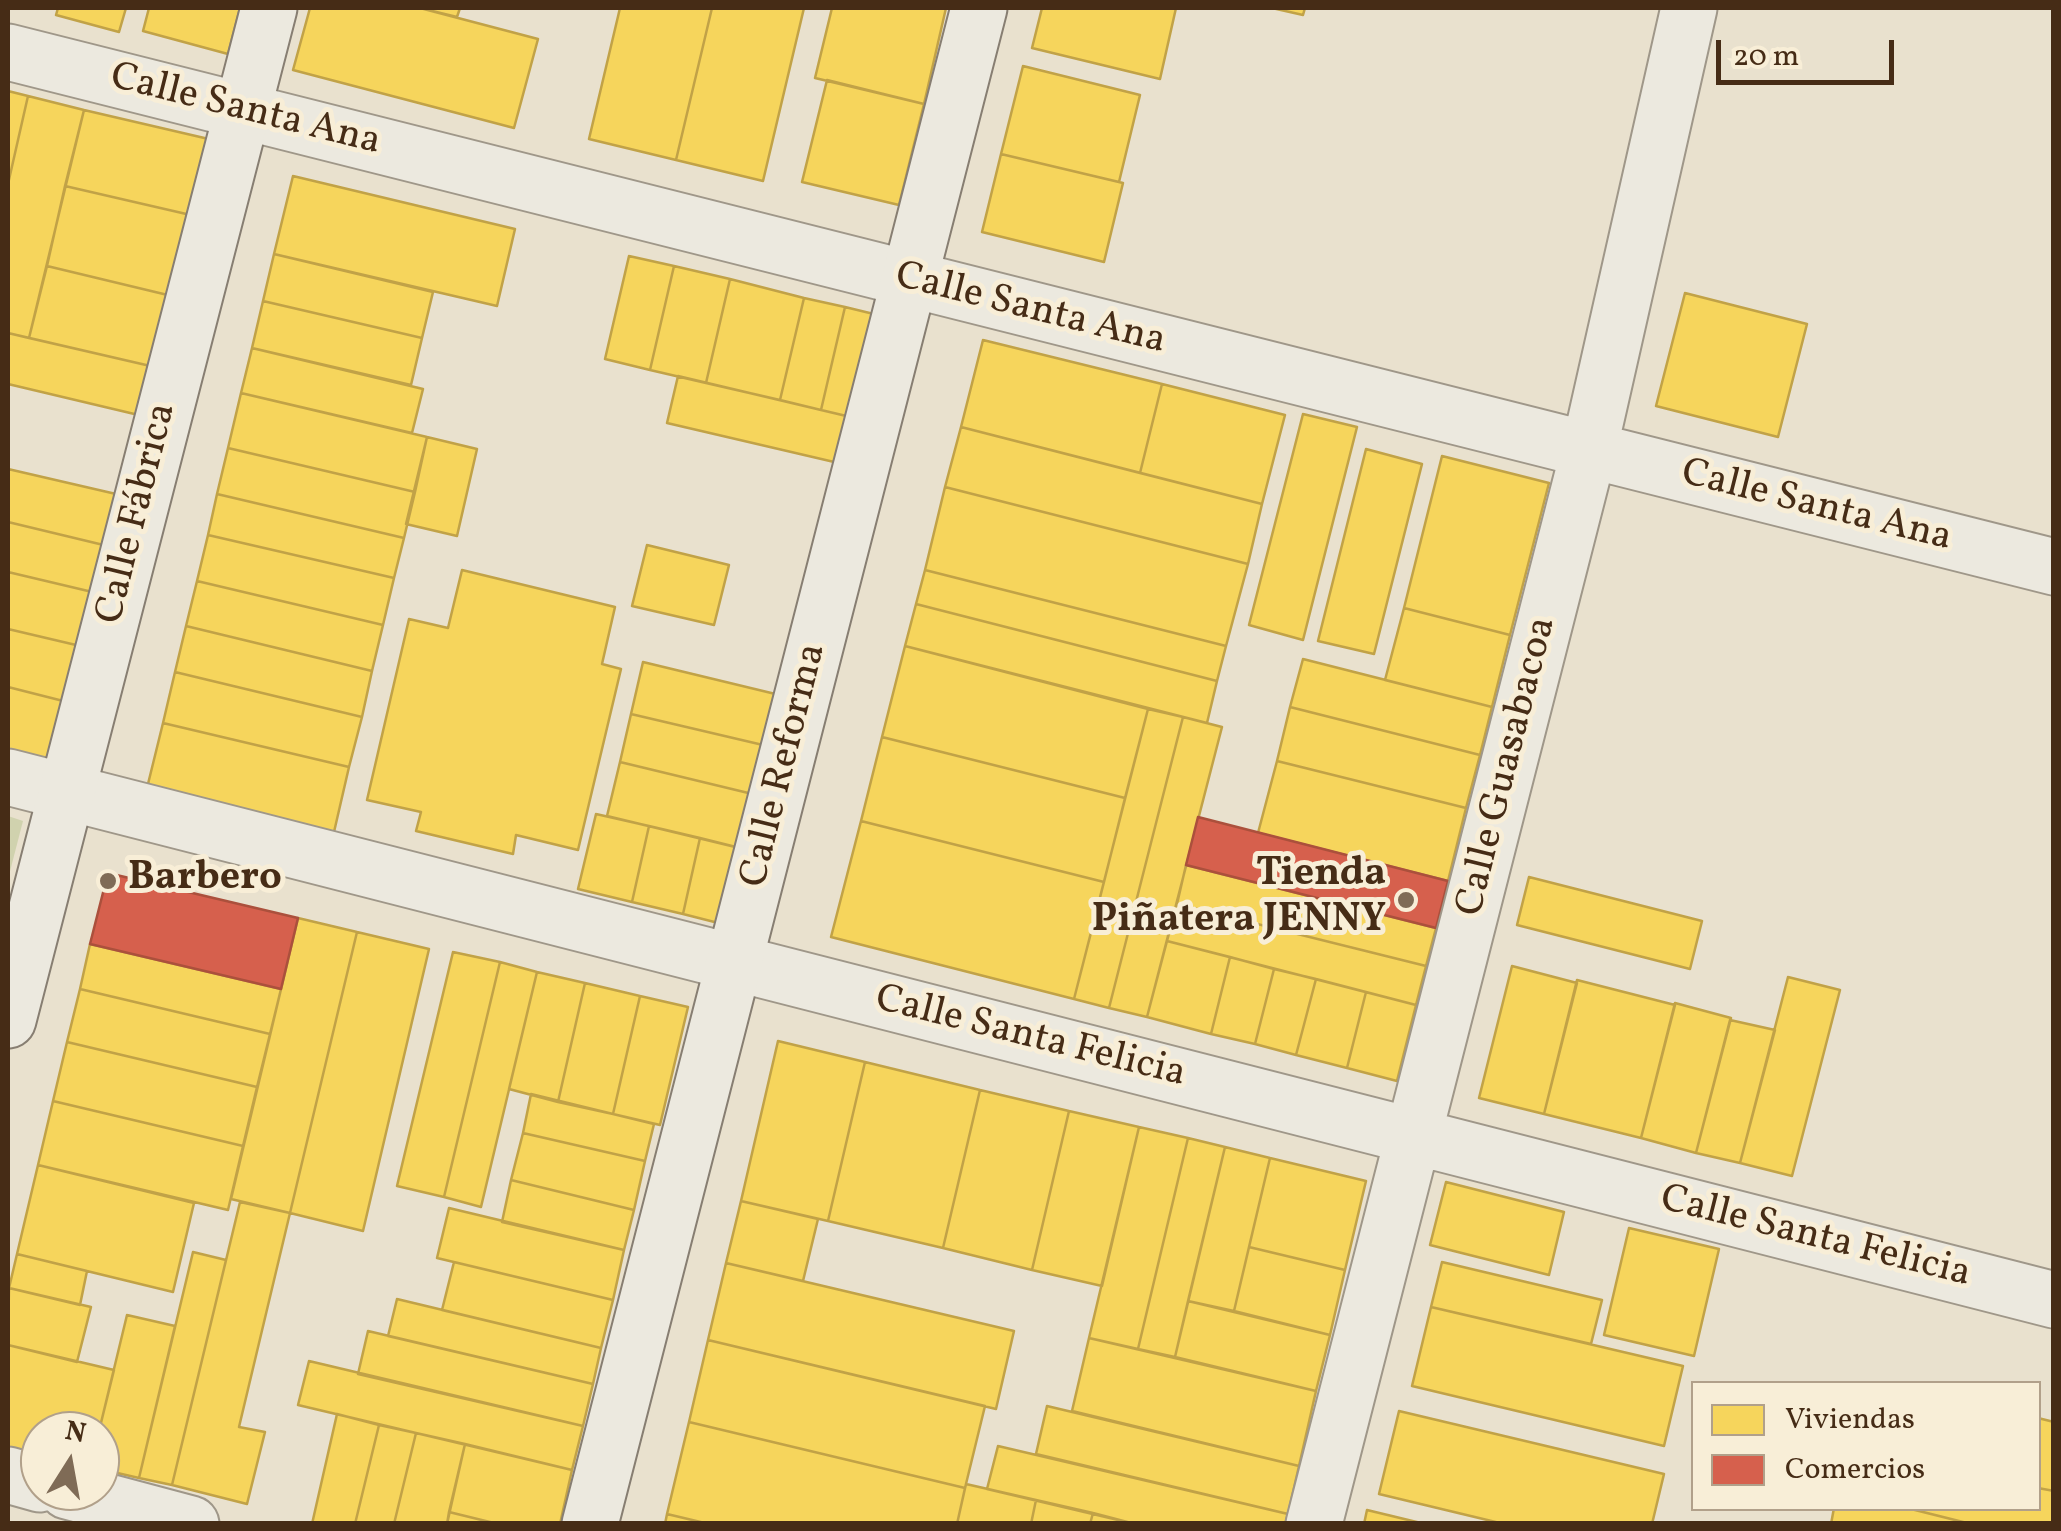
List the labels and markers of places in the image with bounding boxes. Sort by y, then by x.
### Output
place label: Tienda Piñatera JENNY [1092,853,1386,947]
place label: Barbero [128,857,282,905]
marker: Barbero [97,870,119,892]
marker: Tienda Piñatera JENNY [1395,889,1417,911]

